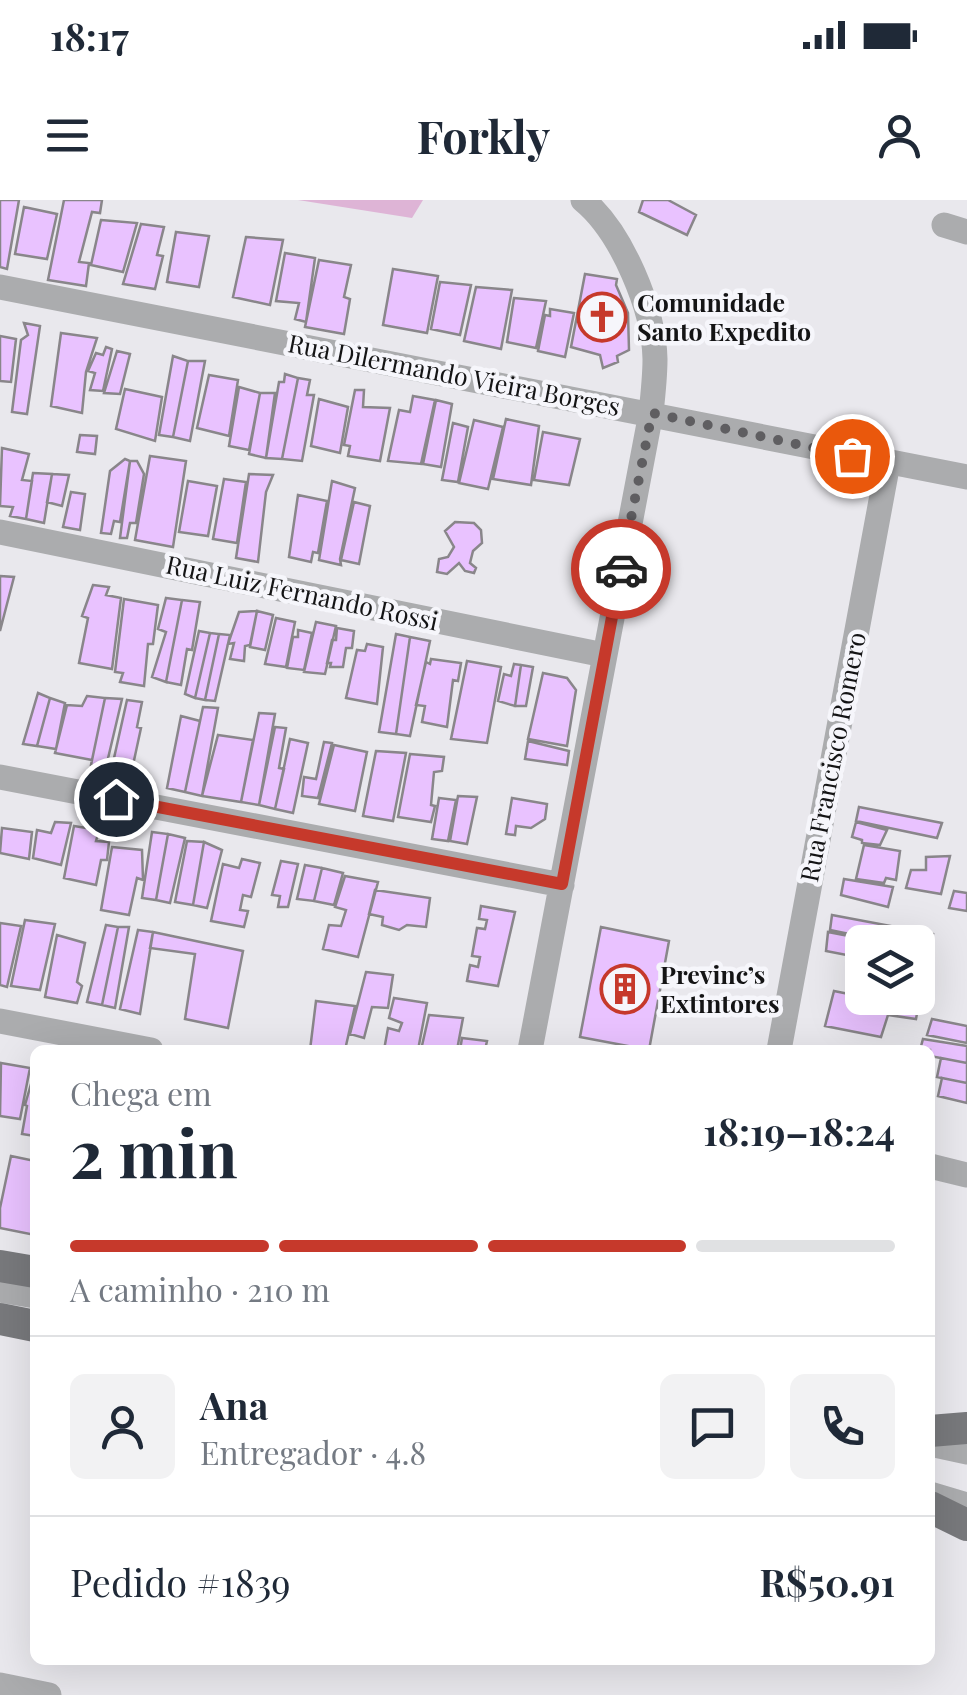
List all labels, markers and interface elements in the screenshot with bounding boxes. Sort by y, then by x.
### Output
text: 18:17 [50,10,129,61]
text: Forkly [417,105,550,165]
icon: menu [40,108,95,163]
icon: person [872,108,927,163]
place label: Comunidade Santo Expedito [637,285,811,347]
church icon: Comunidade Santo Expedito [576,291,628,343]
street label: Rua Dilermando Vieira Borges [286,325,623,422]
pin [810,414,895,499]
icon: bag [825,429,880,484]
courier [571,519,671,619]
icon: car [594,542,649,597]
street label: Rua Luiz Fernando Rossi [163,547,441,637]
street label: Rua Francisco Romero [791,629,872,884]
pin [74,757,159,842]
icon: home [89,772,144,827]
map controls [845,925,935,1015]
button: layers [845,925,935,1015]
place label: Previnc’s Extintores [660,957,780,1019]
building icon: Previnc’s Extintores [599,963,651,1015]
text: Chega em [70,1071,212,1114]
text: 18:19–18:24 [703,1105,895,1156]
text: 2 min [70,1108,238,1194]
text: A caminho · 210 m [70,1267,330,1310]
button: person [70,1374,175,1479]
button: chat [660,1374,765,1479]
button: phone [790,1374,895,1479]
text: Ana [200,1379,268,1430]
text: Entregador · 4.8 [200,1430,426,1473]
text: Pedido #1839 [70,1556,291,1607]
text: R$50.91 [759,1556,895,1607]

